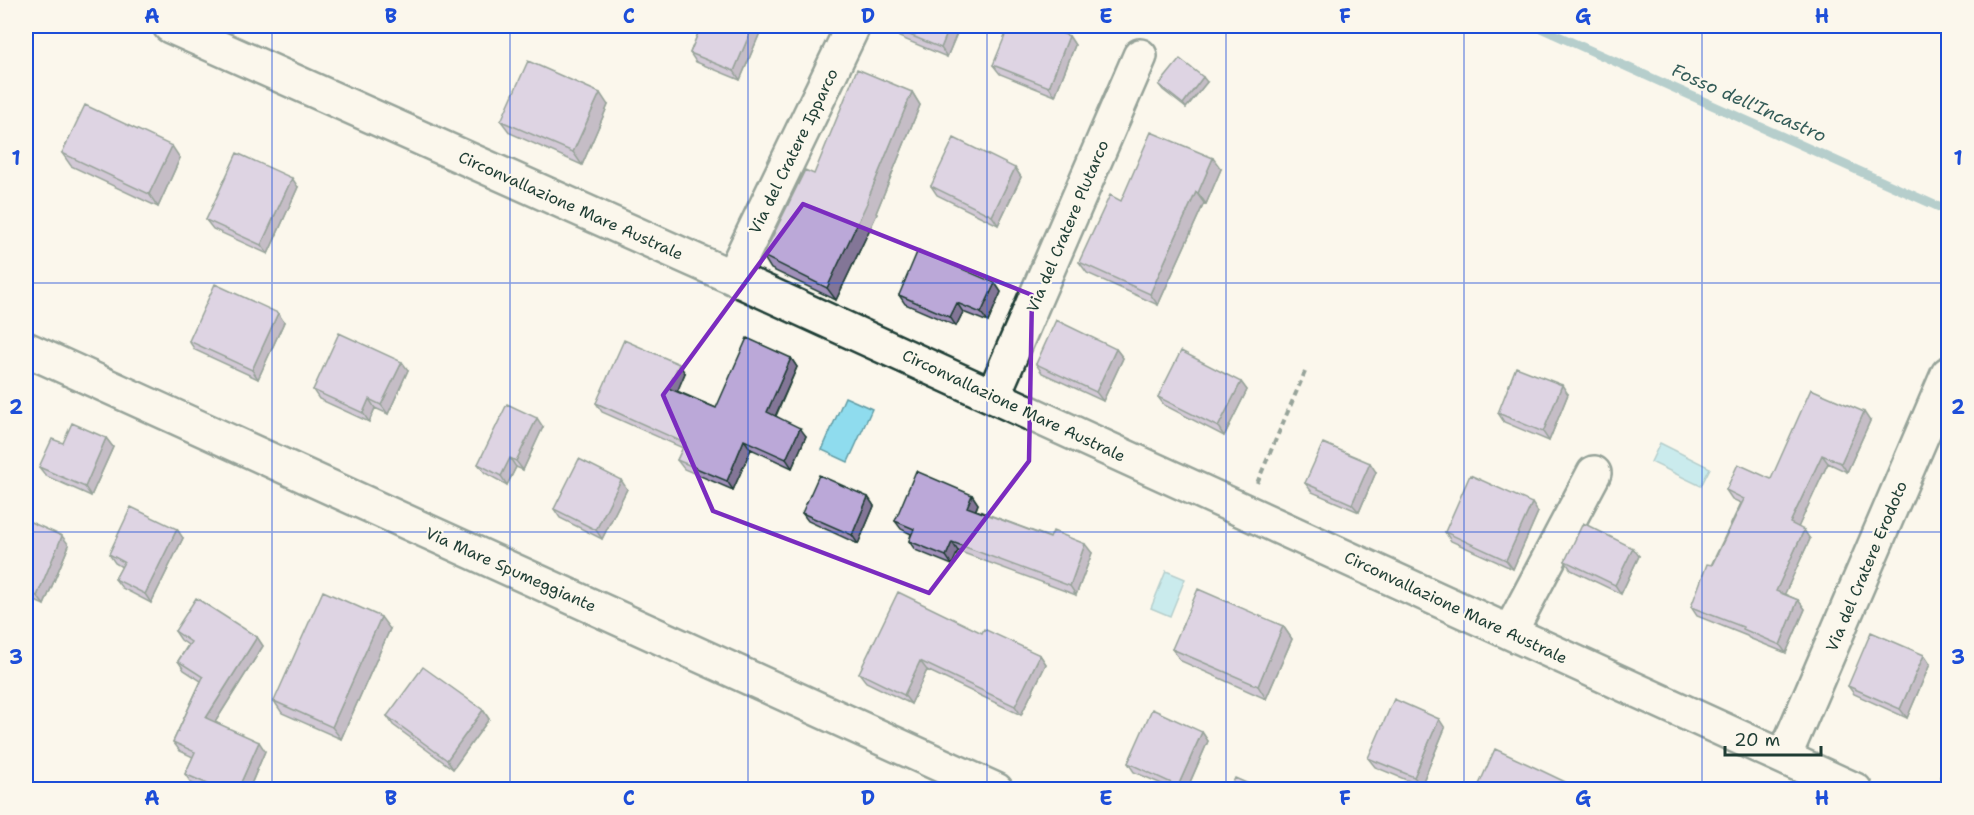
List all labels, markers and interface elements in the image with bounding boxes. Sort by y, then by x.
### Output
text: A [144,3,160,29]
text: B [385,3,397,29]
text: C [623,3,635,29]
text: D [861,3,875,29]
text: E [1099,3,1113,29]
text: F [1339,3,1351,29]
text: G [1575,3,1591,29]
text: H [1815,3,1829,29]
water label: Fosso dell'Incastro [1668,58,1830,148]
street label: Via del Cratere Ipparco [744,65,843,238]
street label: Via del Cratere Plutarco [1022,137,1113,315]
text: 1 [11,145,21,171]
text: 1 [1953,145,1963,171]
street label: Circonvallazione Mare Australe [455,146,686,265]
street label: Circonvallazione Mare Australe [899,344,1129,467]
text: 2 [9,394,23,420]
text: 2 [1951,394,1965,420]
street label: Via del Cratere Erodoto [1821,478,1912,655]
street label: Via Mare Spumeggiante [422,522,600,617]
street label: Circonvallazione Mare Australe [1341,546,1571,669]
text: 3 [9,644,23,670]
text: 3 [1951,644,1965,670]
scale bar [1725,719,1821,757]
text: 20 m [1734,728,1780,752]
text: A [144,785,160,811]
text: B [385,785,397,811]
text: C [623,785,635,811]
text: D [861,785,875,811]
text: E [1099,785,1113,811]
text: F [1339,785,1351,811]
text: G [1575,785,1591,811]
text: H [1815,785,1829,811]

